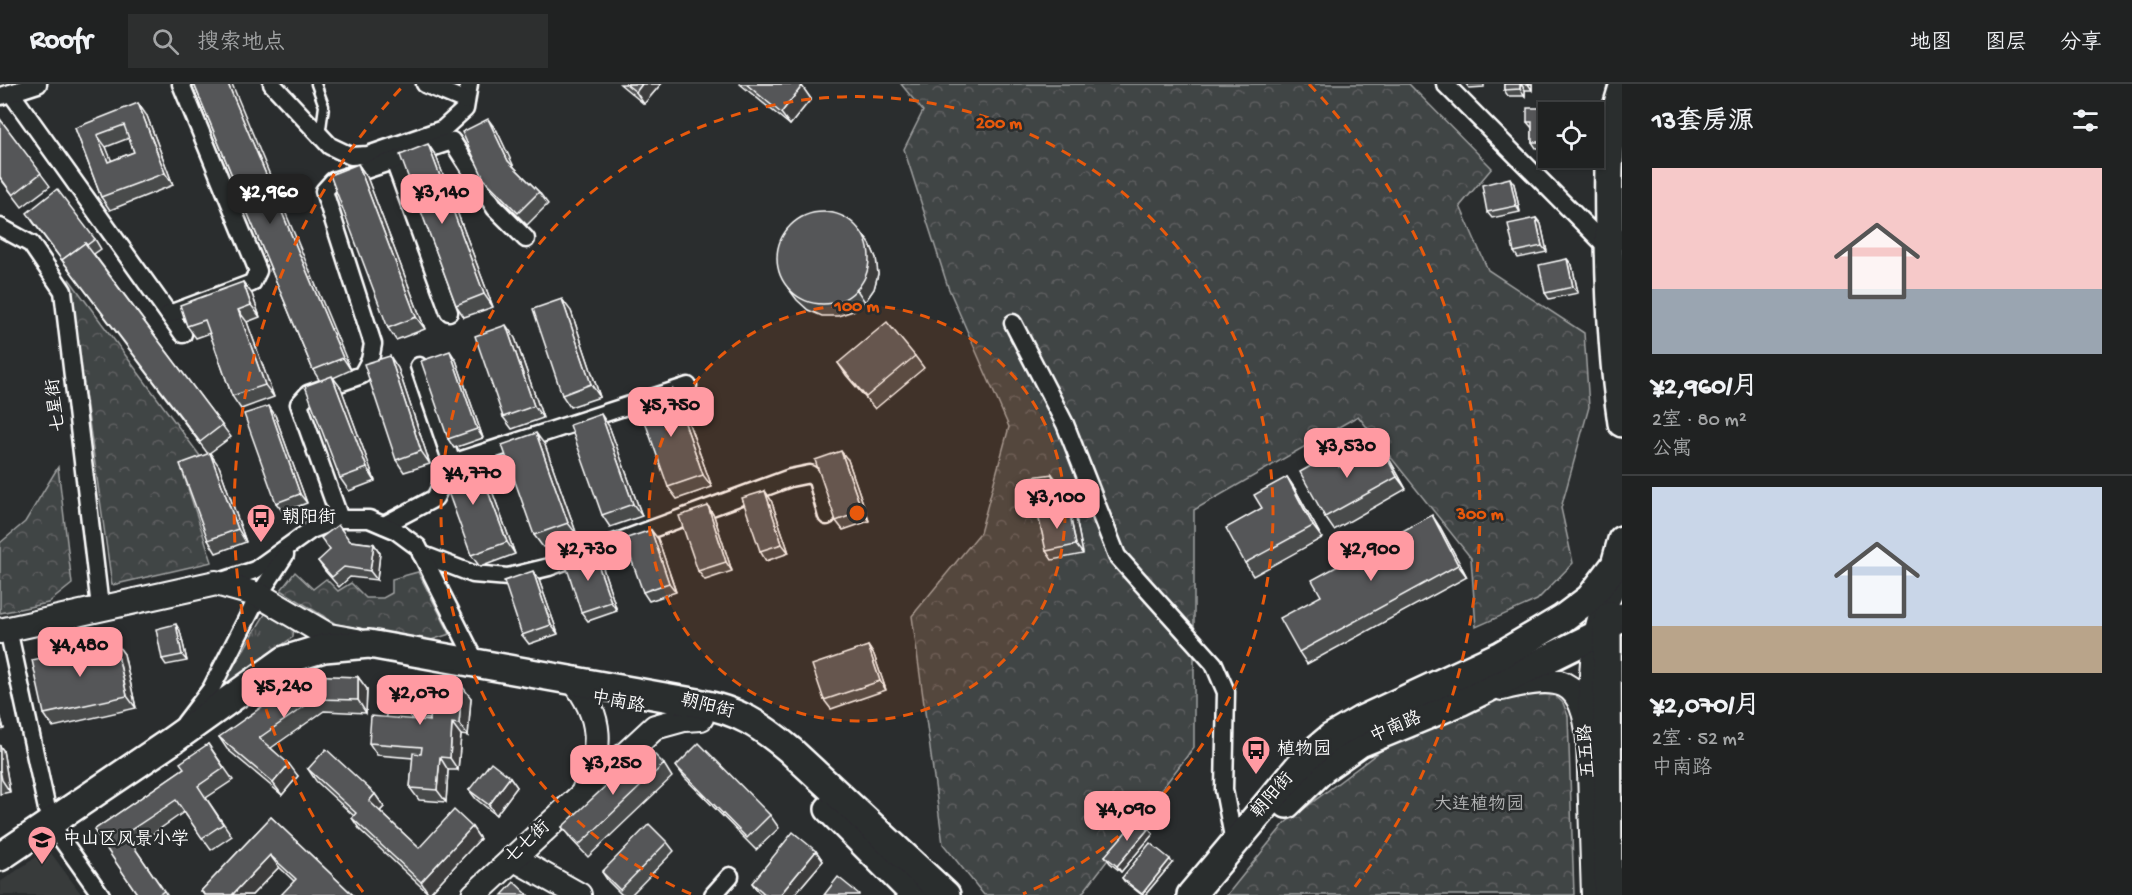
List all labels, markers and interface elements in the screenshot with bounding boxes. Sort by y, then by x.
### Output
search box [128,14,548,68]
text: Roofr [30,25,92,58]
icon: search [149,25,182,58]
text: 搜索地点 [197,31,285,57]
text: 地图 [1910,32,1952,57]
text: 图层 [1985,32,2027,57]
text: 分享 [2060,32,2102,57]
map controls [1538,102,1604,168]
button: locate [1538,102,1604,168]
icon: filters [2069,104,2102,137]
text: 13套房源 [1652,108,1754,139]
text: 200 m [976,114,1022,135]
pin: ¥2,960 [221,174,319,225]
pin: ¥3,140 [393,174,491,225]
text: ¥2,960 [242,182,298,205]
text: ¥3,140 [415,182,469,205]
icon: home [1823,207,1931,315]
text: 100 m [834,297,880,318]
text: ¥2,960/月 [1652,373,1758,404]
street label: 七星街 [42,377,71,433]
pin: ¥5,750 [622,387,720,438]
text: ¥5,750 [642,395,700,418]
text: 2室 · 80 m² [1652,410,1747,433]
pin: ¥3,530 [1298,428,1396,479]
text: ¥3,530 [1318,436,1376,459]
text: 公寓 [1652,439,1692,462]
pin: ¥4,770 [424,455,522,506]
text: ¥4,770 [444,463,502,486]
pin: ¥3,100 [1008,479,1106,530]
text: ¥3,100 [1029,487,1085,510]
bus stop icon: 朝阳街 [245,502,277,544]
centre of rings [847,503,867,523]
text: 300 m [1456,505,1504,526]
place label: 朝阳街 [282,507,336,529]
icon: home [1823,526,1931,634]
pin: ¥2,730 [539,531,637,582]
pin: ¥2,900 [1322,531,1420,582]
text: ¥2,730 [559,539,617,562]
text: ¥2,900 [1342,539,1400,562]
pin: ¥4,480 [31,627,129,678]
text: ¥4,480 [52,635,108,658]
pin: ¥5,240 [235,668,333,719]
pin: ¥2,070 [371,675,469,726]
text: ¥5,240 [256,676,312,699]
text: ¥2,070 [391,683,449,706]
street label: 中南路 [589,687,647,718]
street label: 朝阳街 [678,689,736,724]
text: ¥2,070/月 [1652,692,1760,723]
street label: 中南路 [1367,707,1425,748]
street label: 五五路 [1575,723,1600,779]
text: 2室 · 52 m² [1652,729,1745,752]
bus stop icon: 植物园 [1240,734,1272,776]
place label: 植物园 [1277,739,1331,761]
pin: ¥3,250 [564,745,662,796]
text: ¥3,250 [584,753,642,776]
text: 中南路 [1652,758,1712,781]
street label: 朝阳街 [1247,768,1299,823]
pin: ¥4,090 [1078,791,1176,842]
park label: 大连植物园 [1434,794,1524,816]
text: ¥4,090 [1098,799,1156,822]
street label: 七七街 [500,816,555,869]
school or university icon: 中山区风景小学 [26,824,58,866]
place label: 中山区风景小学 [63,829,189,851]

